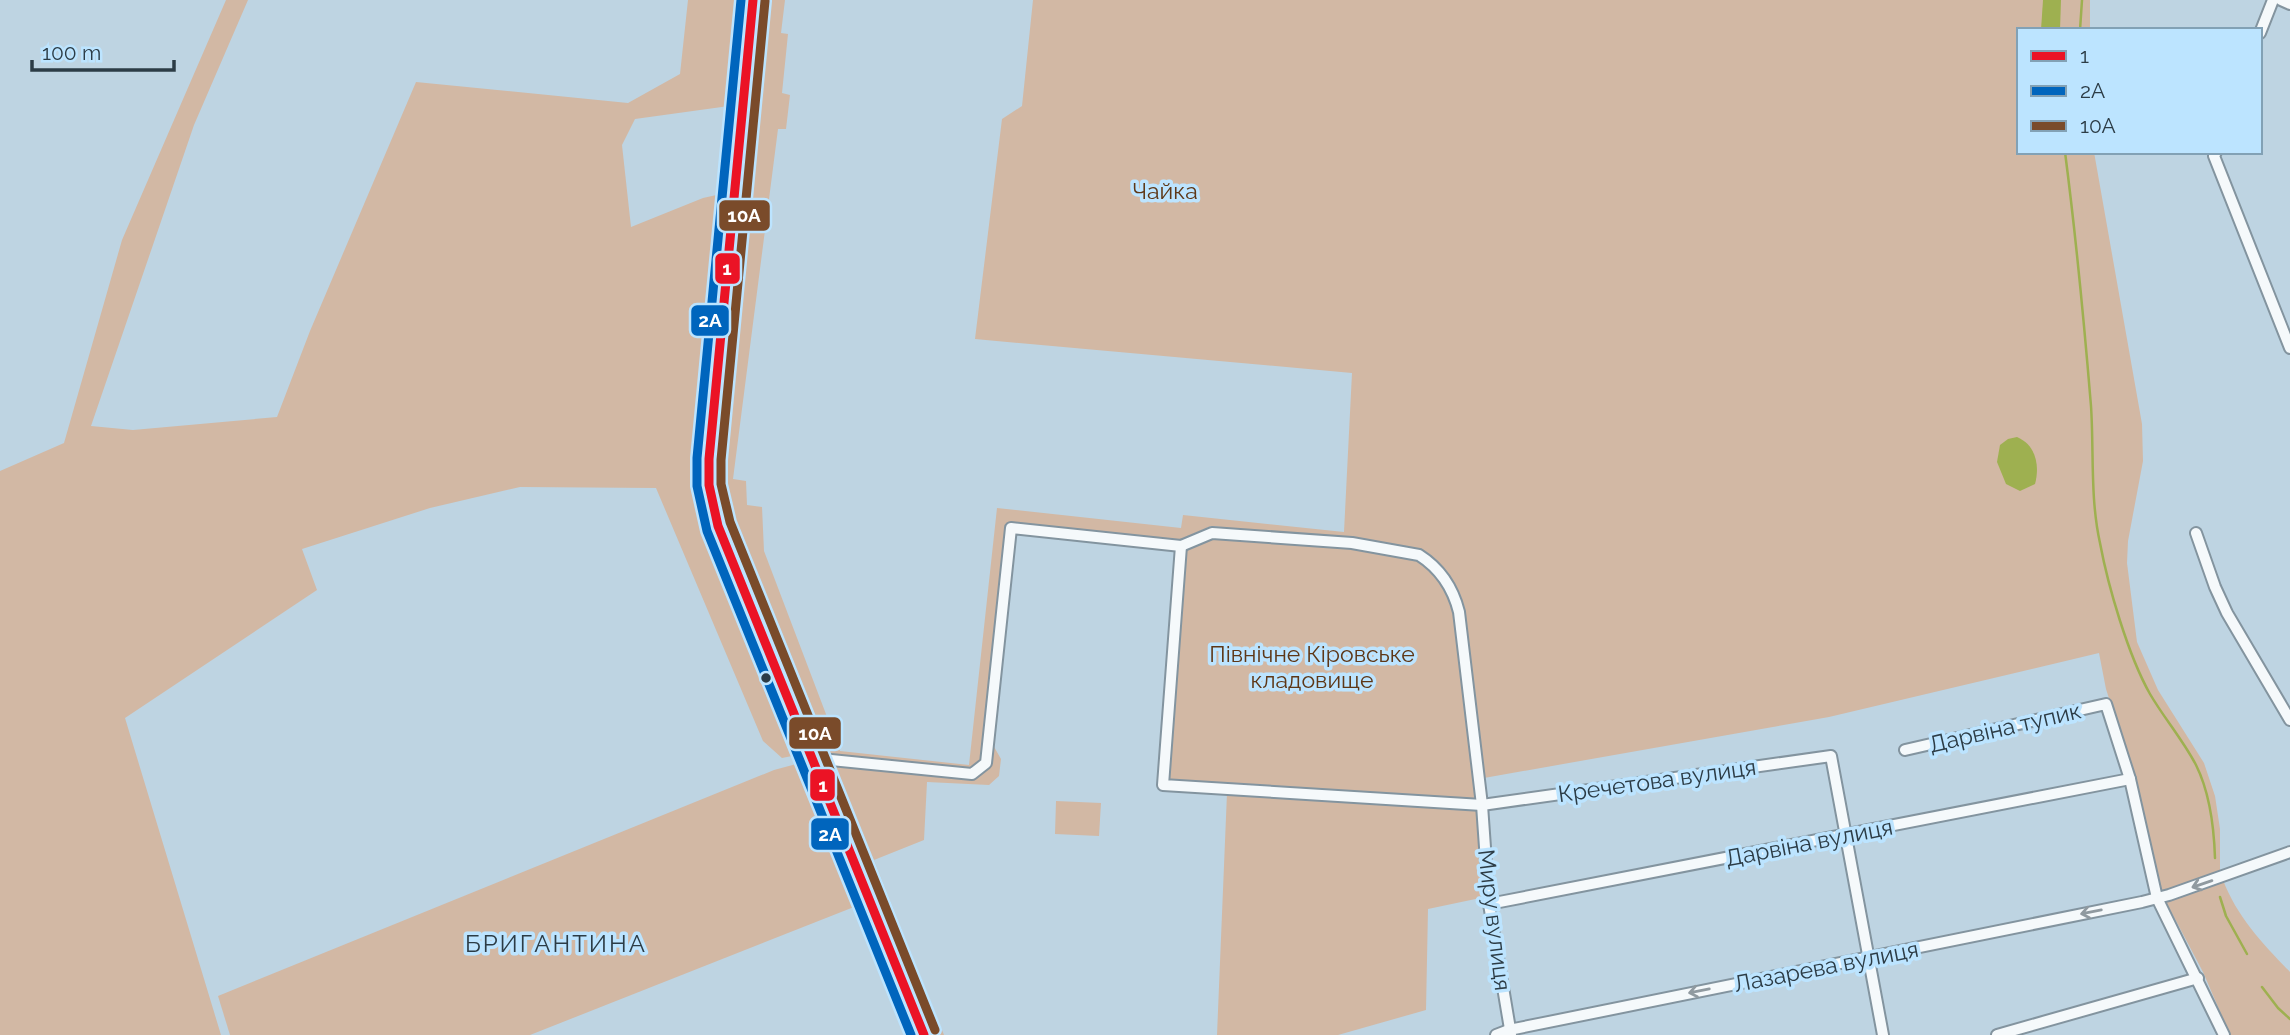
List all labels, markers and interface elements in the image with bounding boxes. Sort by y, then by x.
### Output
scale bar [32,28,173,72]
legend [2017,28,2262,154]
text: 100 m [42,40,101,65]
text: 1 [2080,43,2089,68]
text: 2А [2080,78,2105,103]
text: 10А [2080,113,2116,138]
park label: Чайка [1132,177,1198,204]
line badge: 10А [718,199,771,232]
text: 10А [727,204,761,226]
line badge: 1 [714,252,741,285]
text: 1 [722,257,732,279]
line badge: 2А [690,304,730,337]
text: 2А [698,309,722,331]
park label: Північне Кіровське кладовище [1209,640,1415,693]
unlabelled marker [759,671,773,685]
street label: Дарвіна тупик [1926,696,2084,758]
line badge: 10А [788,716,842,750]
text: 10А [798,722,832,744]
street label: Кречетова вулиця [1556,753,1758,807]
line badge: 1 [809,768,836,802]
text: 1 [818,774,828,796]
street label: Дарвіна вулиця [1723,813,1895,871]
line badge: 2А [810,817,850,851]
text: 2А [818,823,842,845]
street label: Миру вулиця [1473,848,1517,992]
one-way arrow [2191,879,2213,891]
one-way arrow [2080,906,2103,920]
district label: БРИГАНТИНА [465,929,647,958]
street label: Лазарева вулиця [1731,935,1921,997]
one-way arrow [1688,985,1711,999]

